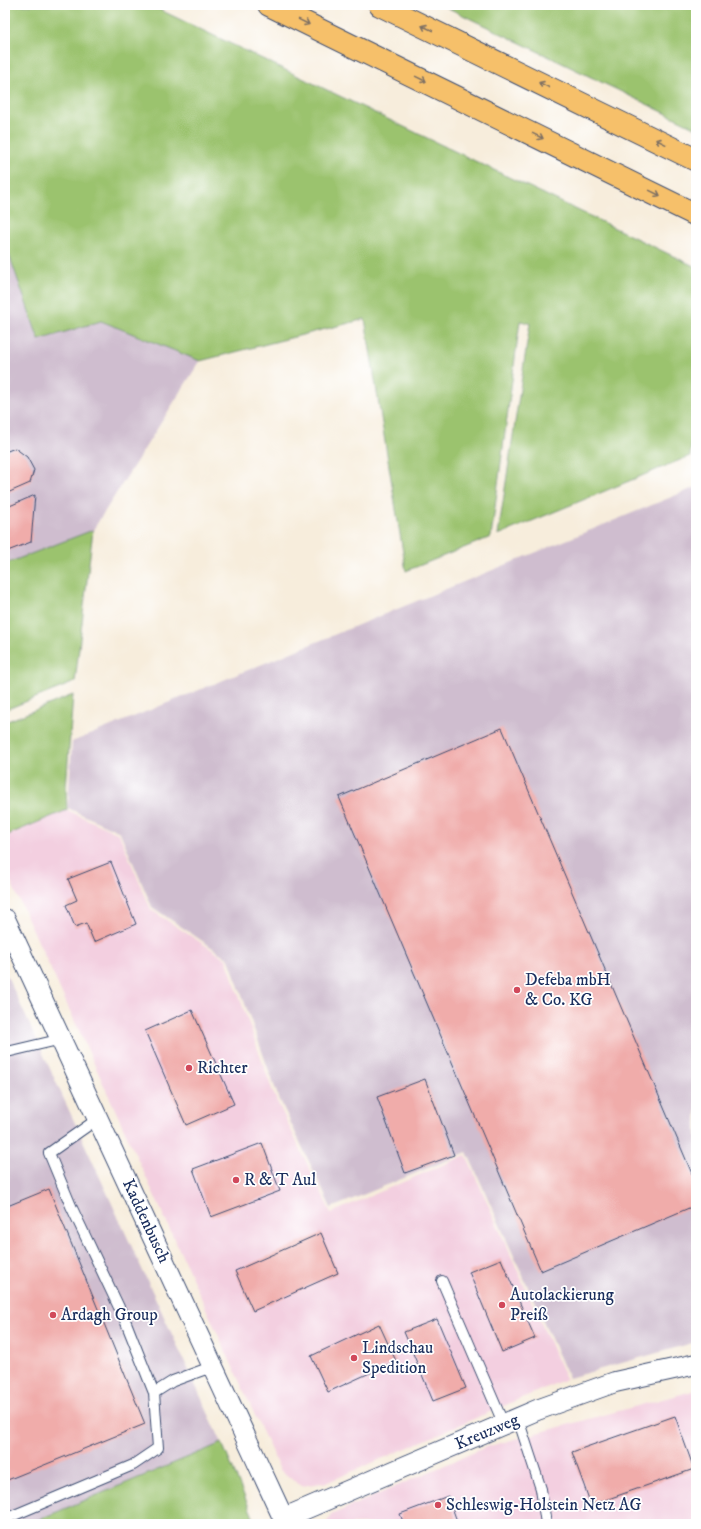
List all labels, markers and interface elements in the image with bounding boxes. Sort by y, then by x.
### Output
one-way arrow [298,19,310,26]
one-way arrow [422,24,434,31]
one-way arrow [415,76,427,83]
one-way arrow [538,81,550,88]
one-way arrow [532,133,544,140]
one-way arrow [655,138,667,145]
one-way arrow [648,190,660,197]
place label: Defeba mbH & Co. KG [525,969,611,1011]
marker: Defeba mbH & Co. KG [512,985,522,995]
place label: Richter [197,1057,248,1079]
marker: Richter [184,1063,194,1073]
place label: R & T Aul [244,1169,316,1191]
marker: R & T Aul [231,1175,241,1185]
street label: Kaddenbusch [117,1176,175,1267]
place label: Autolackierung Preiß [510,1284,615,1326]
marker: Autolackierung Preiß [497,1300,507,1310]
place label: Ardagh Group [61,1304,158,1326]
marker: Ardagh Group [48,1310,58,1320]
place label: Lindschau Spedition [362,1337,433,1379]
marker: Lindschau Spedition [349,1353,359,1363]
street label: Kreuzweg [452,1408,523,1455]
place label: Schleswig-Holstein Netz AG [446,1494,642,1516]
marker: Schleswig-Holstein Netz AG [433,1500,443,1510]

